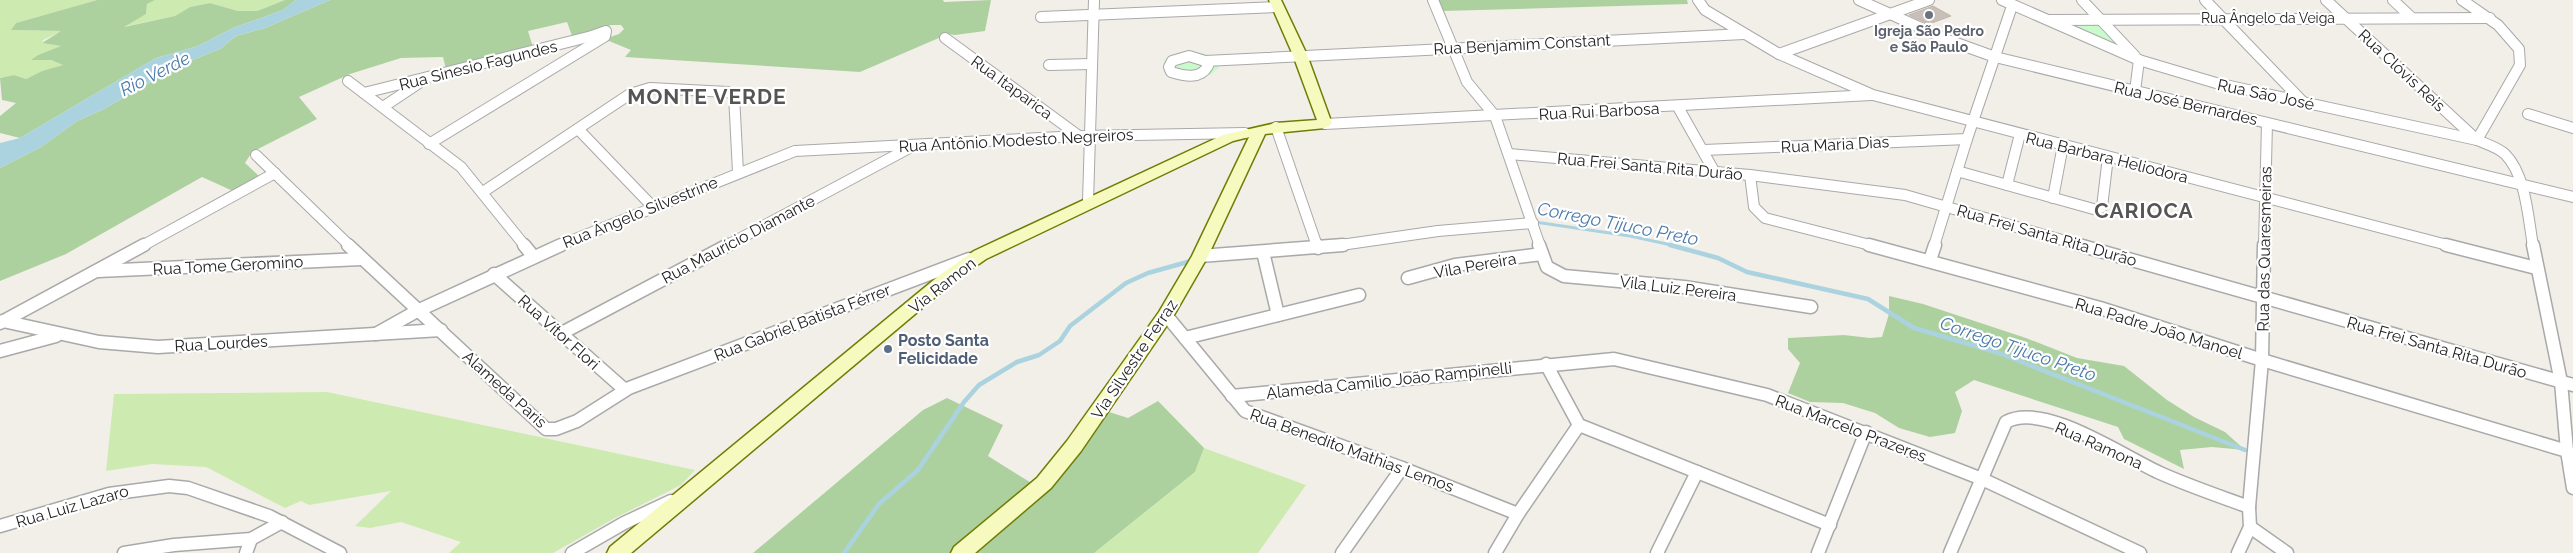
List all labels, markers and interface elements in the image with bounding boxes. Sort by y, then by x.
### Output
marker: Igreja São Pedro e São Paulo [1923,9,1935,21]
street label: Rua Ângelo da Veiga [2201,9,2335,26]
place label: Igreja São Pedro e São Paulo [1874,23,1984,55]
street label: Rua Clóvis Reis [2354,25,2449,116]
street label: Rua Benjamim Constant [1433,30,1612,59]
street label: Rua Sinesio Fagundes [397,37,559,94]
water label: Rio Verde [116,47,194,100]
street label: Rua Itaparica [967,52,1056,123]
street label: Rua São José [2216,75,2316,114]
street label: Rua José Bernardes [2112,78,2260,129]
district label: MONTE VERDE [627,84,787,109]
street label: Rua Rui Barbosa [1538,99,1660,124]
street label: Rua Antônio Modesto Negreiros [898,125,1134,156]
street label: Rua Barbara Heliodora [2024,128,2190,187]
street label: Rua Maria Dias [1780,132,1890,157]
street label: Rua Frei Santa Rita Durão [1556,149,1744,184]
street label: Rua das Quaresmeiras [2254,166,2275,332]
street label: Rua Ângelo Silvestrine [560,172,720,252]
street label: Rua Maurício Diamante [658,191,818,288]
water label: Corrego Tijuco Preto [1536,198,1700,249]
district label: CARIOCA [2094,198,2194,223]
street label: Rua Frei Santa Rita Durão [1955,201,2139,270]
street label: Vila Pereira [1432,249,1518,282]
street label: Rua Tome Geromino [152,252,304,279]
street label: Via Ramon [905,253,980,317]
street label: Vila Luiz Pereira [1618,272,1737,305]
street label: Rua Gabriel Batista Férrer [711,280,893,365]
street label: Rua Vítor Flori [514,291,603,374]
street label: Rua Padre João Manoel [2073,294,2246,363]
street label: Via Silvestre Ferraz [1087,296,1182,423]
water label: Corrego Tijuco Preto [1937,312,2099,385]
street label: Rua Frei Santa Rita Durão [2345,313,2529,382]
place label: Posto Santa Felicidade [898,331,989,368]
street label: Rua Lourdes [174,332,268,355]
marker: Posto Santa Felicidade [882,343,894,355]
street label: Alameda Paris [459,347,551,432]
street label: Alameda Camilio João Rampinelli [1265,358,1513,403]
street label: Rua Marcelo Prazeres [1772,391,1929,466]
street label: Rua Benedito Mathias Lemos [1247,405,1457,496]
street label: Rua Ramona [2052,418,2146,473]
street label: Rua Luiz Lazaro [14,481,131,532]

